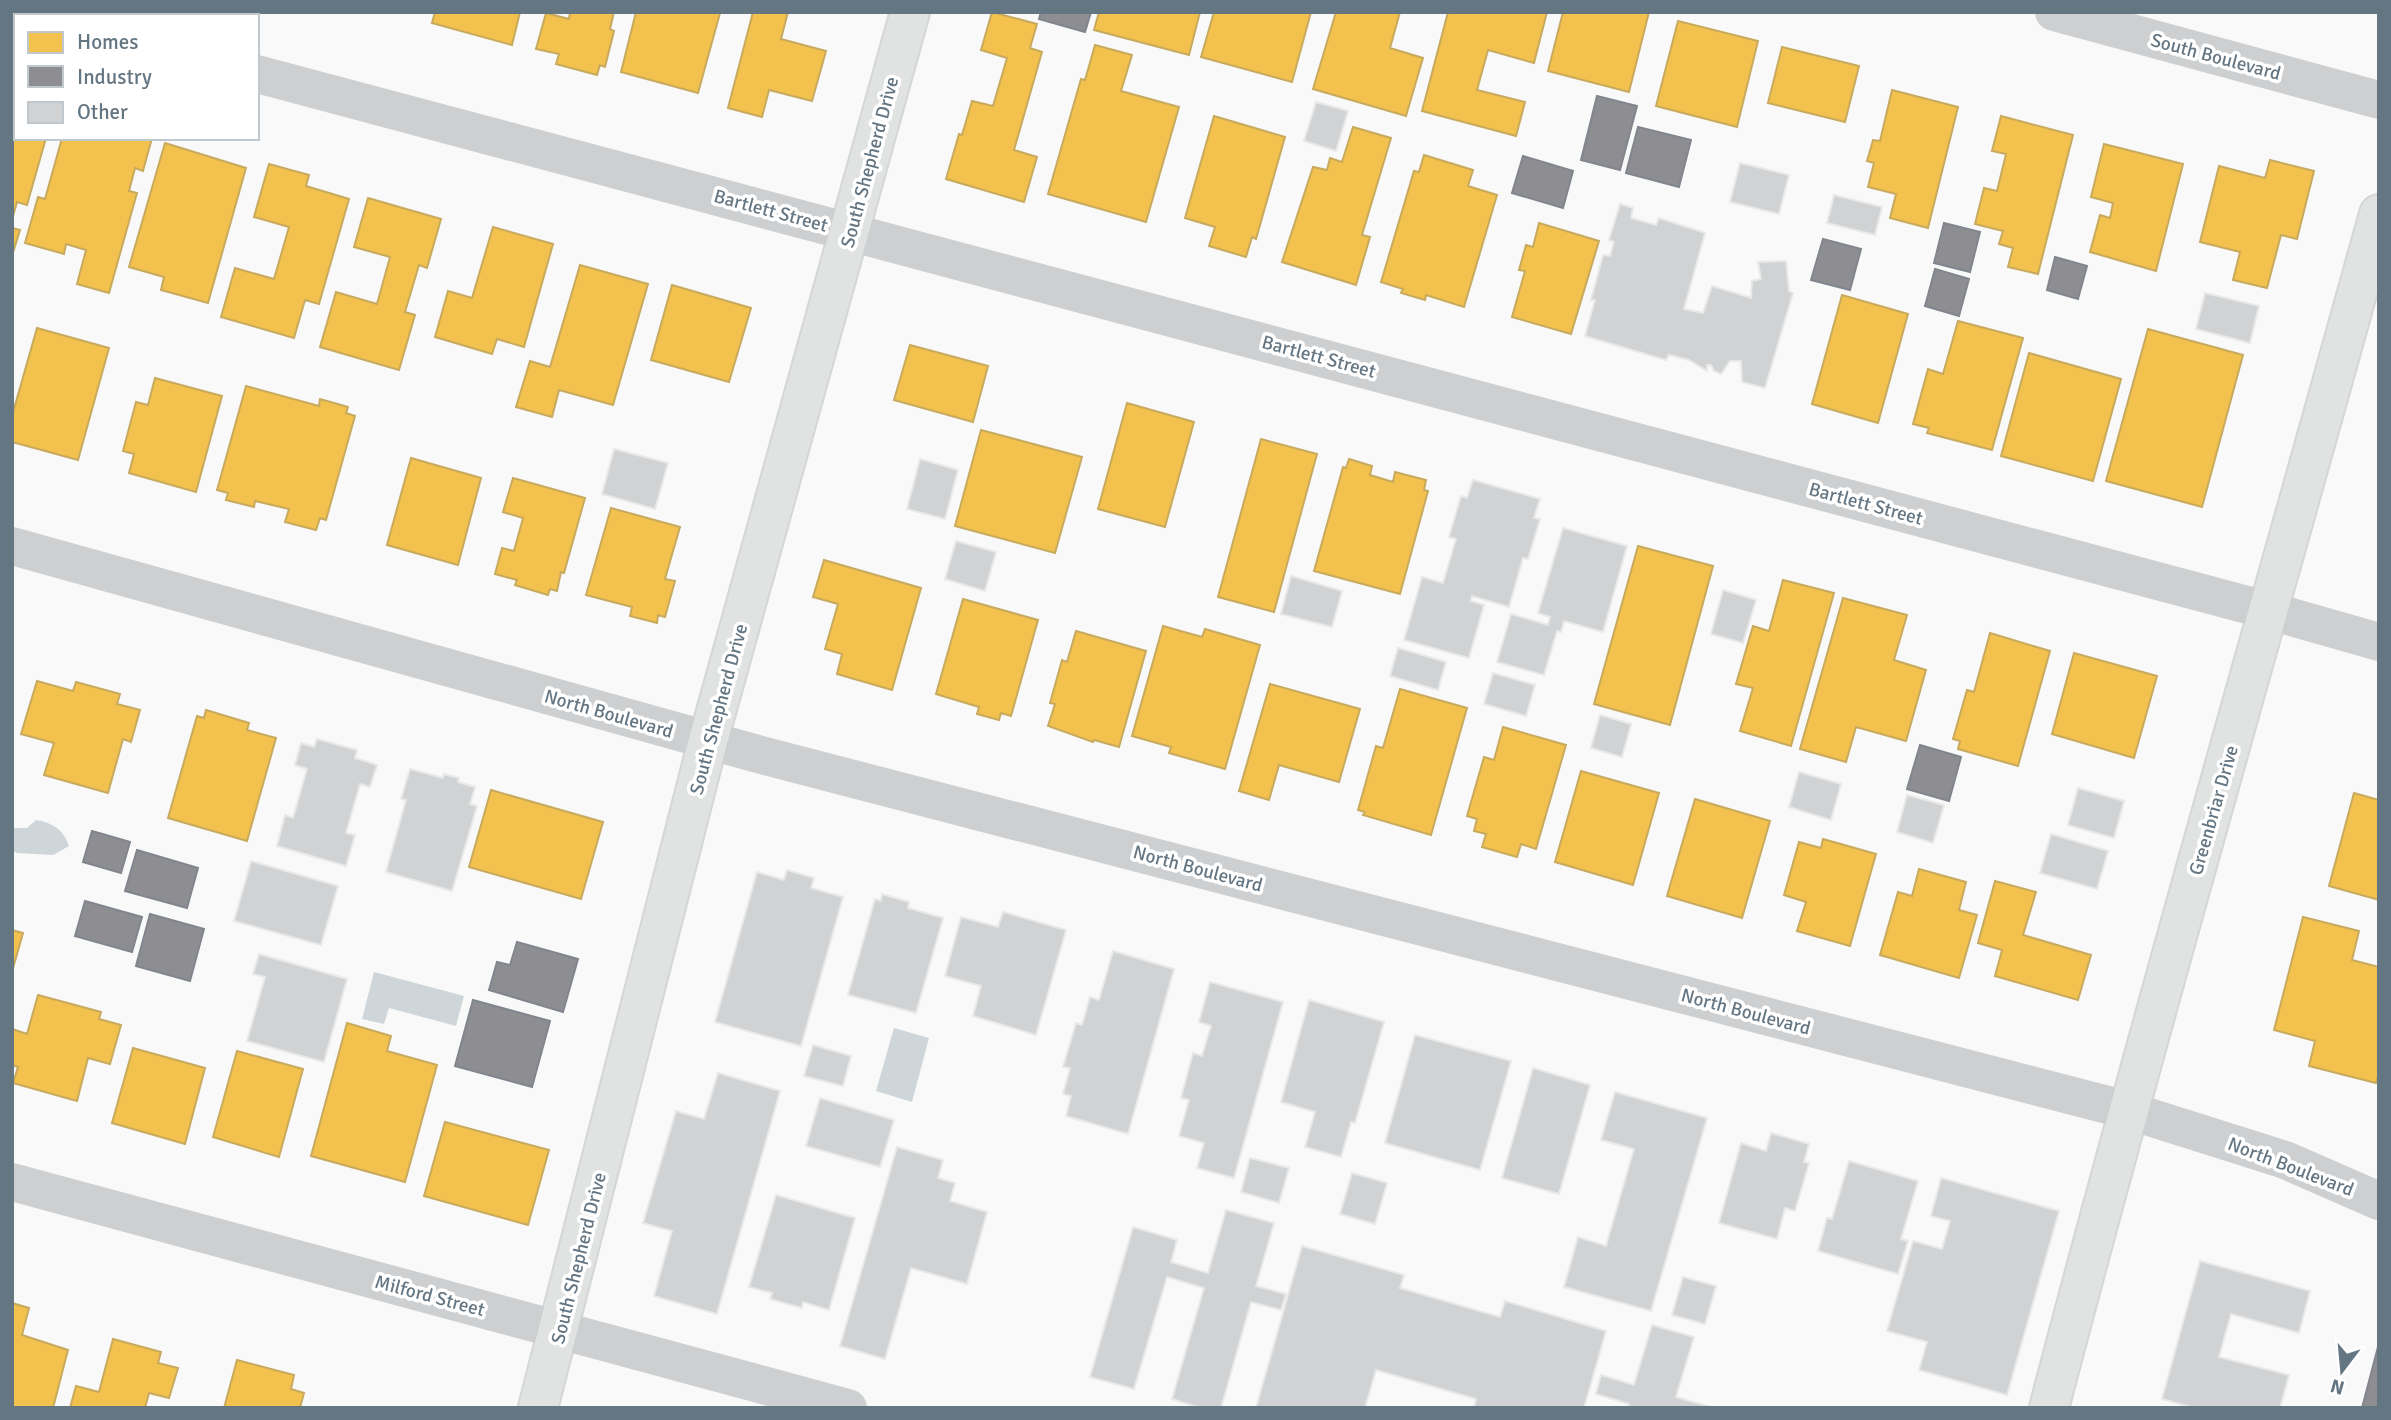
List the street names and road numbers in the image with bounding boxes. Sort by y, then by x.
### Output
street label: South Boulevard [2148,28,2283,86]
street label: South Shepherd Drive [836,74,904,250]
street label: Bartlett Street [711,184,831,238]
street label: Bartlett Street [1259,330,1379,384]
street label: Bartlett Street [1806,477,1926,531]
street label: South Shepherd Drive [685,621,753,797]
street label: North Boulevard [542,684,676,744]
street label: Greenbriar Drive [2184,743,2244,878]
street label: North Boulevard [1130,840,1265,898]
street label: North Boulevard [1678,983,1813,1041]
street label: North Boulevard [2224,1132,2357,1202]
street label: South Shepherd Drive [546,1170,612,1346]
street label: Milford Street [372,1270,488,1322]

